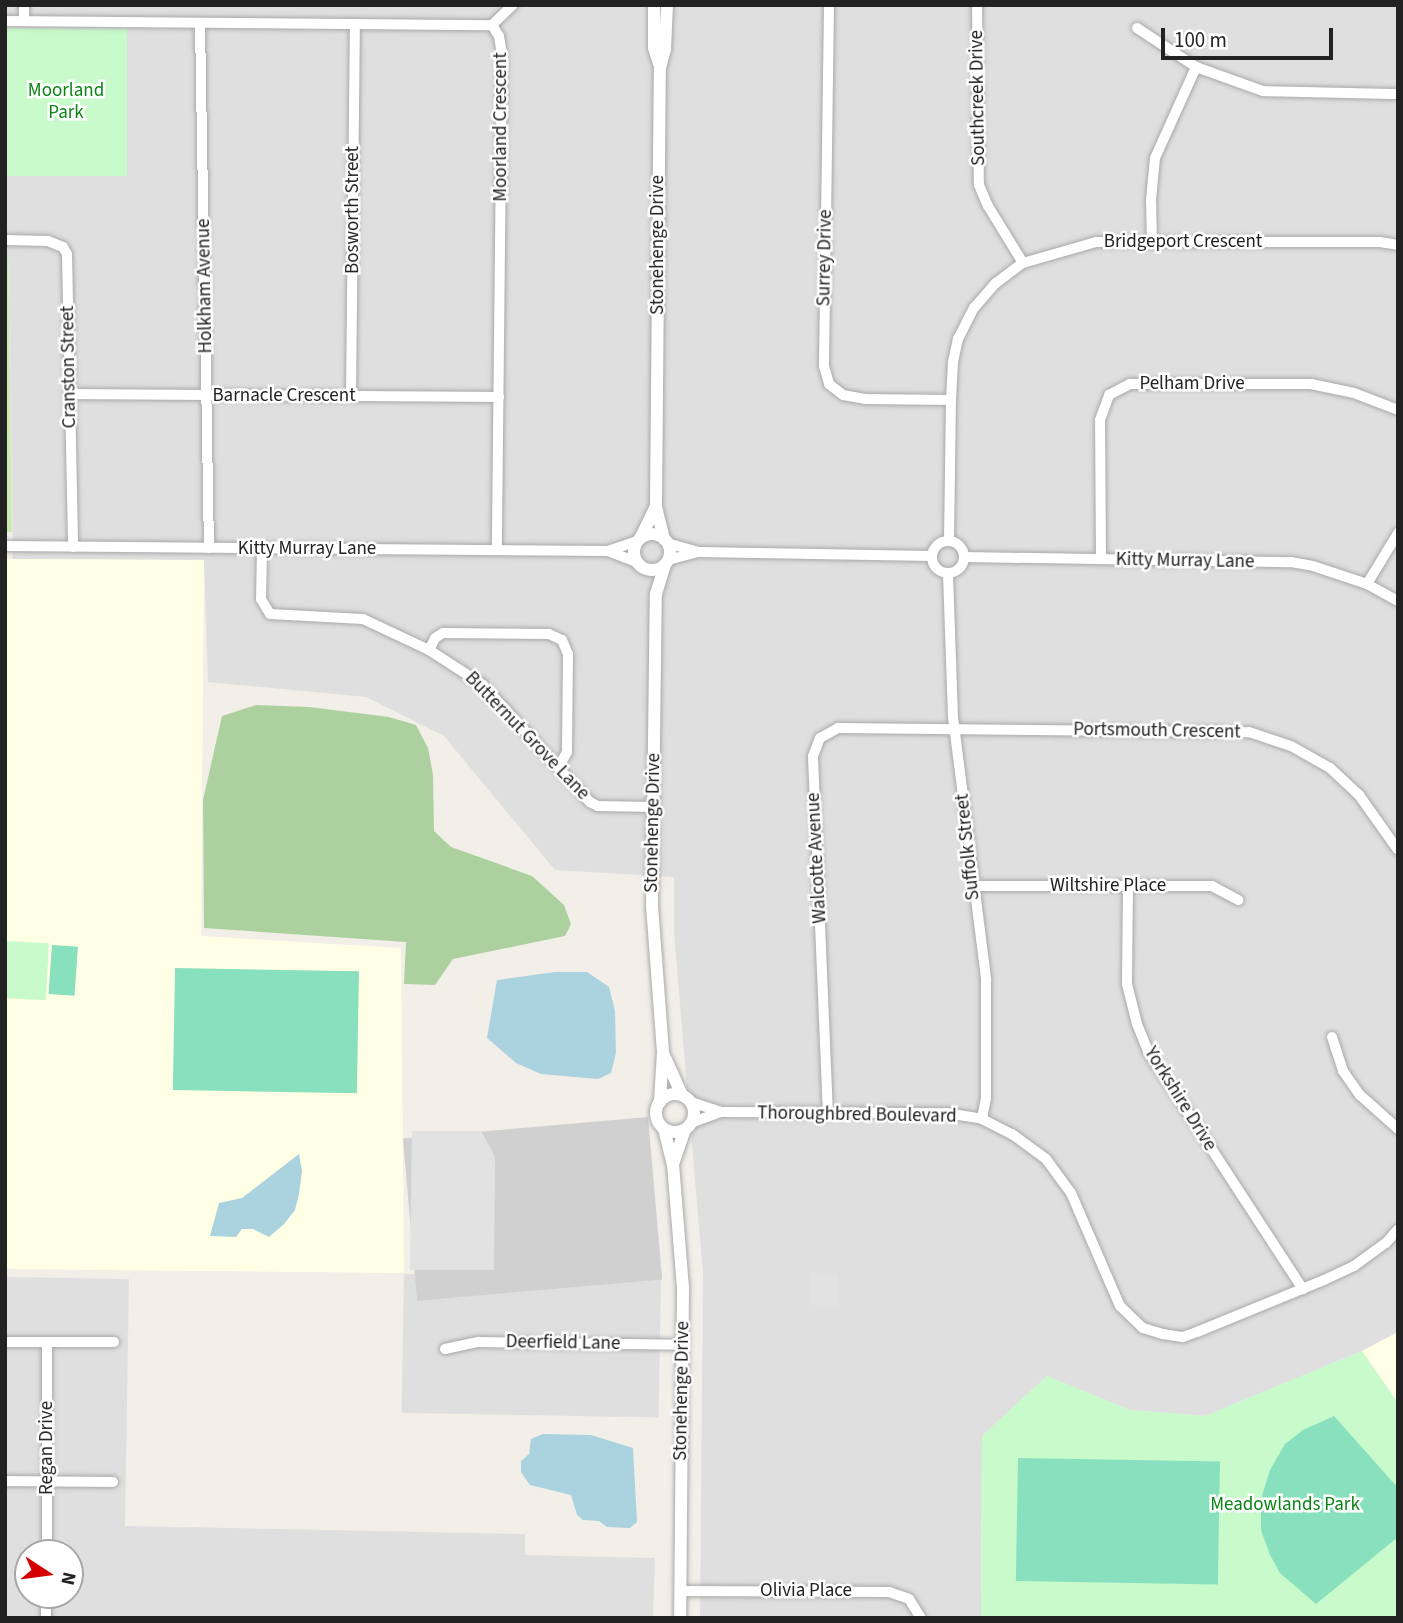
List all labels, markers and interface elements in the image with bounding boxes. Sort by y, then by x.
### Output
scale bar [1165,14,1336,58]
text: 100 m [1174,25,1227,55]
street label: Southcreek Drive [965,30,991,166]
street label: Moorland Crescent [490,52,512,202]
park label: Moorland Park [28,80,104,124]
street label: Bosworth Street [342,146,364,274]
street label: Stonehenge Drive [647,175,669,315]
street label: Surrey Drive [813,209,837,307]
street label: Holkham Avenue [192,218,218,354]
street label: Bridgeport Crescent [1104,231,1262,253]
street label: Cranston Street [57,305,81,429]
street label: Pelham Drive [1139,373,1245,395]
street label: Barnacle Crescent [212,385,356,407]
street label: Kitty Murray Lane [238,538,376,560]
street label: Kitty Murray Lane [1116,548,1254,574]
street label: Butternut Grove Lane [460,667,594,805]
street label: Portsmouth Crescent [1073,718,1241,744]
street label: Stonehenge Drive [640,753,666,893]
street label: Walcotte Avenue [802,792,832,924]
street label: Suffolk Street [951,793,985,901]
street label: Wiltshire Place [1050,875,1166,897]
street label: Yorkshire Drive [1139,1043,1221,1155]
street label: Thoroughbred Boulevard [757,1102,957,1128]
street label: Stonehenge Drive [669,1321,695,1461]
street label: Deerfield Lane [506,1331,620,1355]
street label: Regan Drive [36,1401,58,1495]
park label: Meadowlands Park [1210,1494,1360,1516]
north arrow [14,1539,84,1609]
text: N [53,1569,83,1588]
street label: Olivia Place [760,1580,852,1602]

